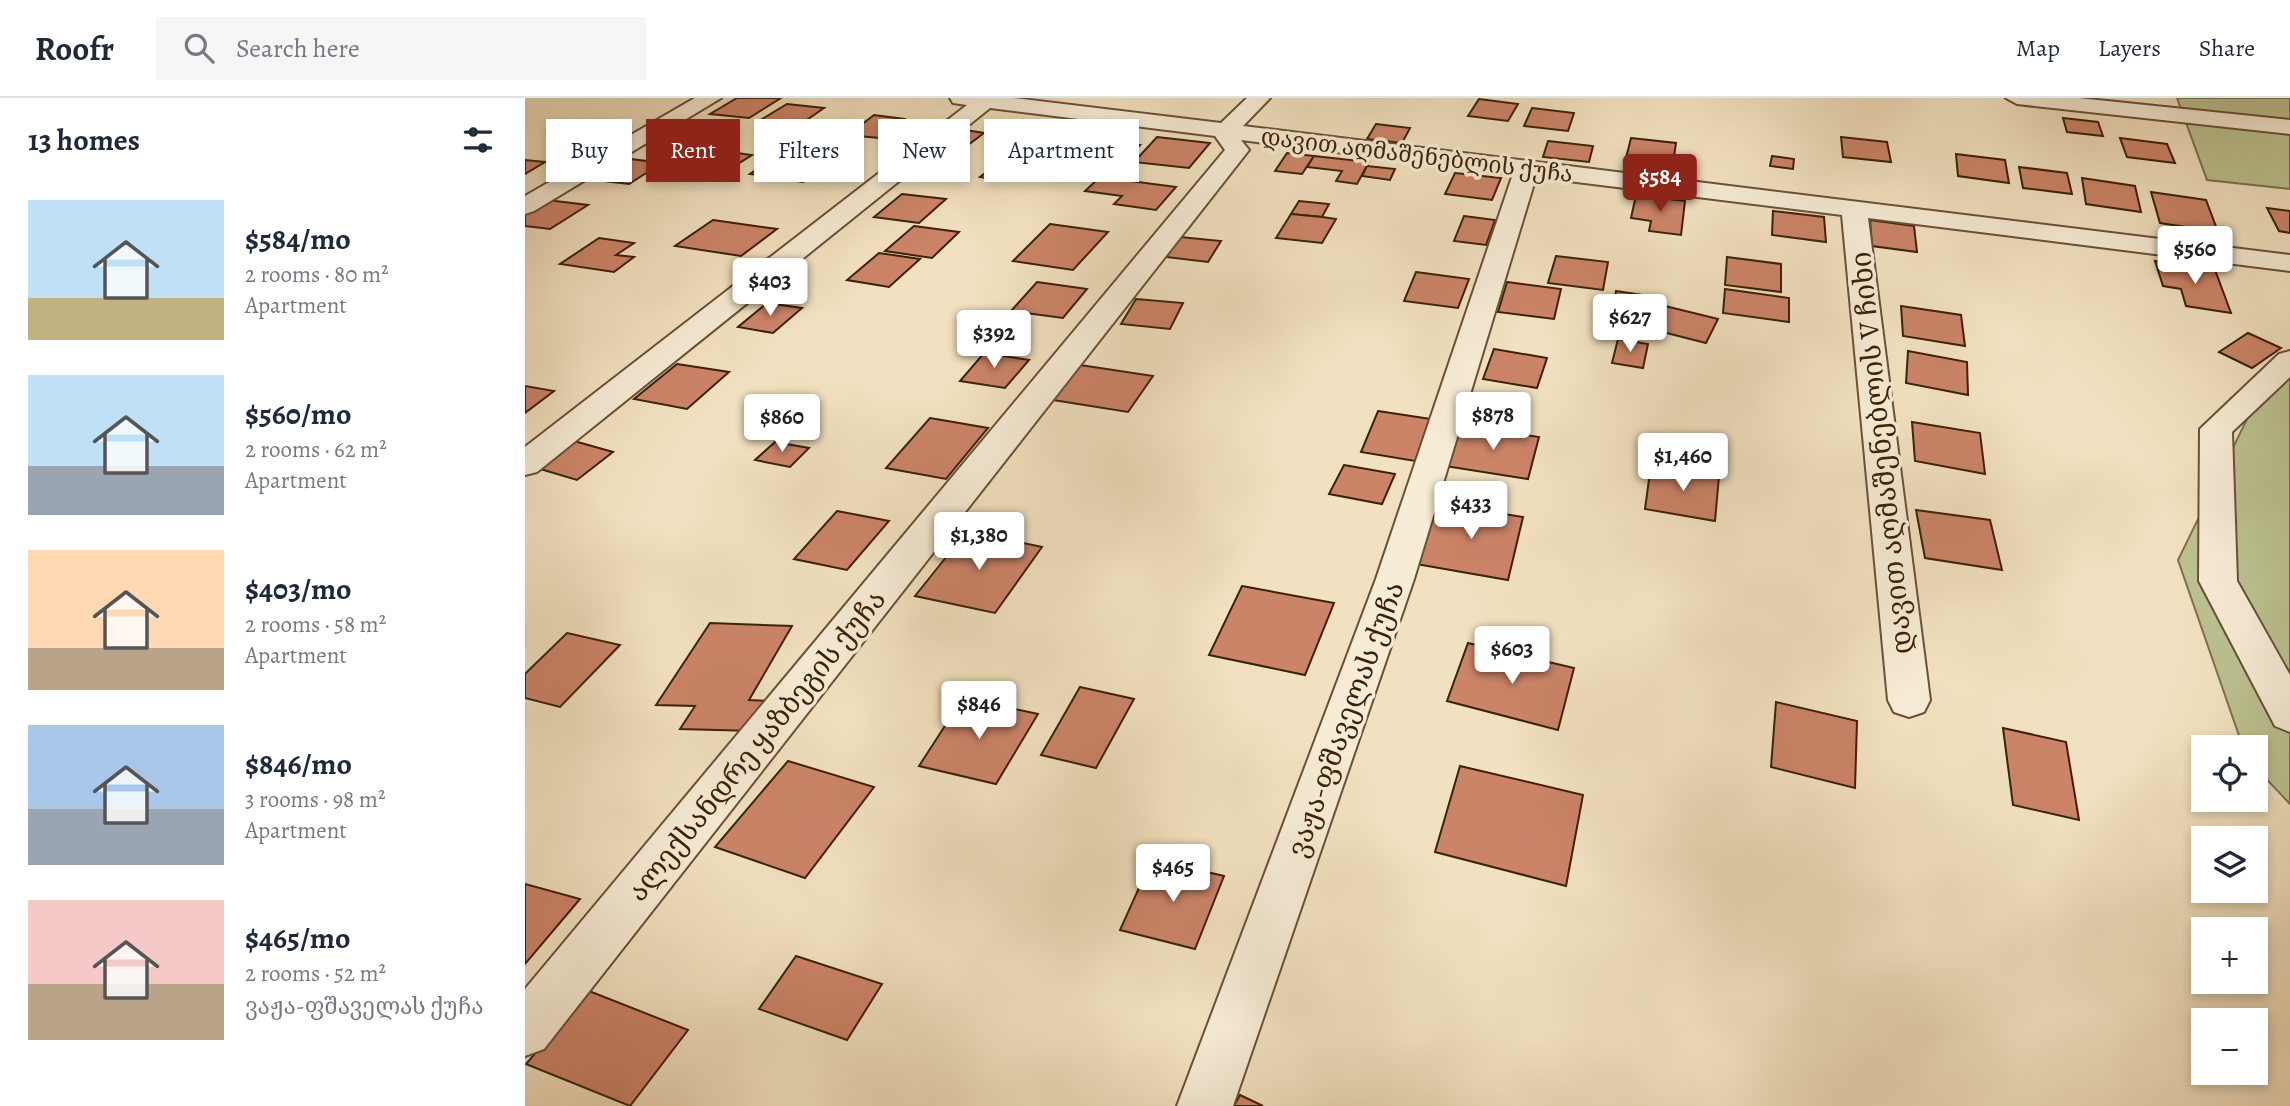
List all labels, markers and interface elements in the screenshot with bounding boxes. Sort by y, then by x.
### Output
search box [156,17,646,80]
text: Roofr [35,26,114,71]
icon: search [180,29,218,67]
text: Search here [236,31,360,66]
text: Map [2016,32,2060,64]
text: Layers [2098,32,2161,64]
text: Share [2199,32,2255,64]
chip: Buy [546,119,632,182]
chip: Rent [646,119,740,182]
chip: Filters [754,119,864,182]
chip: New [878,119,970,182]
chip: Apartment [984,119,1139,182]
text: 13 homes [28,120,140,160]
icon: filters [459,121,497,159]
street label: დავით აღმაშენებლის ქუჩა [1259,121,1575,190]
pin: $584 [1619,155,1701,214]
text: $584 [1639,161,1681,192]
text: $584/mo [245,219,351,259]
pin: $560 [2154,226,2236,286]
icon: home [84,228,168,312]
text: $560 [2174,233,2216,264]
street label: დავით აღმაშენებლის V ჩიხი [1842,250,1922,656]
pin: $403 [729,258,811,318]
text: 2 rooms · 80 m² [245,259,389,290]
text: $403 [749,265,792,296]
text: Apartment [245,290,347,321]
pin: $627 [1589,294,1671,354]
text: $627 [1609,301,1651,332]
pin: $392 [953,310,1035,370]
text: $392 [973,317,1015,348]
pin: $878 [1452,392,1534,452]
text: $560/mo [245,394,351,434]
pin: $860 [741,394,823,454]
text: $878 [1472,399,1514,430]
text: $860 [760,401,804,432]
icon: home [84,403,168,487]
text: 2 rooms · 62 m² [245,434,387,465]
pin: $1,460 [1626,434,1740,493]
text: $1,460 [1654,440,1712,471]
text: Apartment [245,465,347,496]
pin: $433 [1430,482,1512,541]
text: $433 [1450,488,1492,519]
pin: $1,380 [922,512,1036,572]
text: $1,380 [950,519,1008,550]
text: $403/mo [245,569,352,609]
street label: ვაჟა-ფშაველას ქუჩა [1278,576,1413,862]
icon: home [84,578,168,662]
street label: ალექსანდრე ყაზბეგის ქუჩა [619,582,895,910]
text: 2 rooms · 58 m² [245,609,386,640]
pin: $603 [1471,626,1553,686]
text: $603 [1491,633,1533,664]
text: Apartment [245,640,347,671]
pin: $846 [938,682,1020,741]
text: $846 [957,688,1001,719]
map controls [2191,735,2268,1085]
button: locate [2191,735,2268,812]
text: $846/mo [245,744,352,784]
icon: home [84,753,168,837]
text: 3 rooms · 98 m² [245,784,386,815]
text: Apartment [245,815,347,846]
button: layers [2191,826,2268,903]
pin: $465 [1132,844,1214,904]
text: $465 [1152,851,1194,882]
button: + [2191,917,2268,994]
text: $465/mo [245,918,350,958]
icon: home [84,928,168,1012]
text: 2 rooms · 52 m² [245,958,386,989]
text: ვაჟა-ფშაველას ქუჩა [245,991,484,1022]
button: − [2191,1008,2268,1085]

